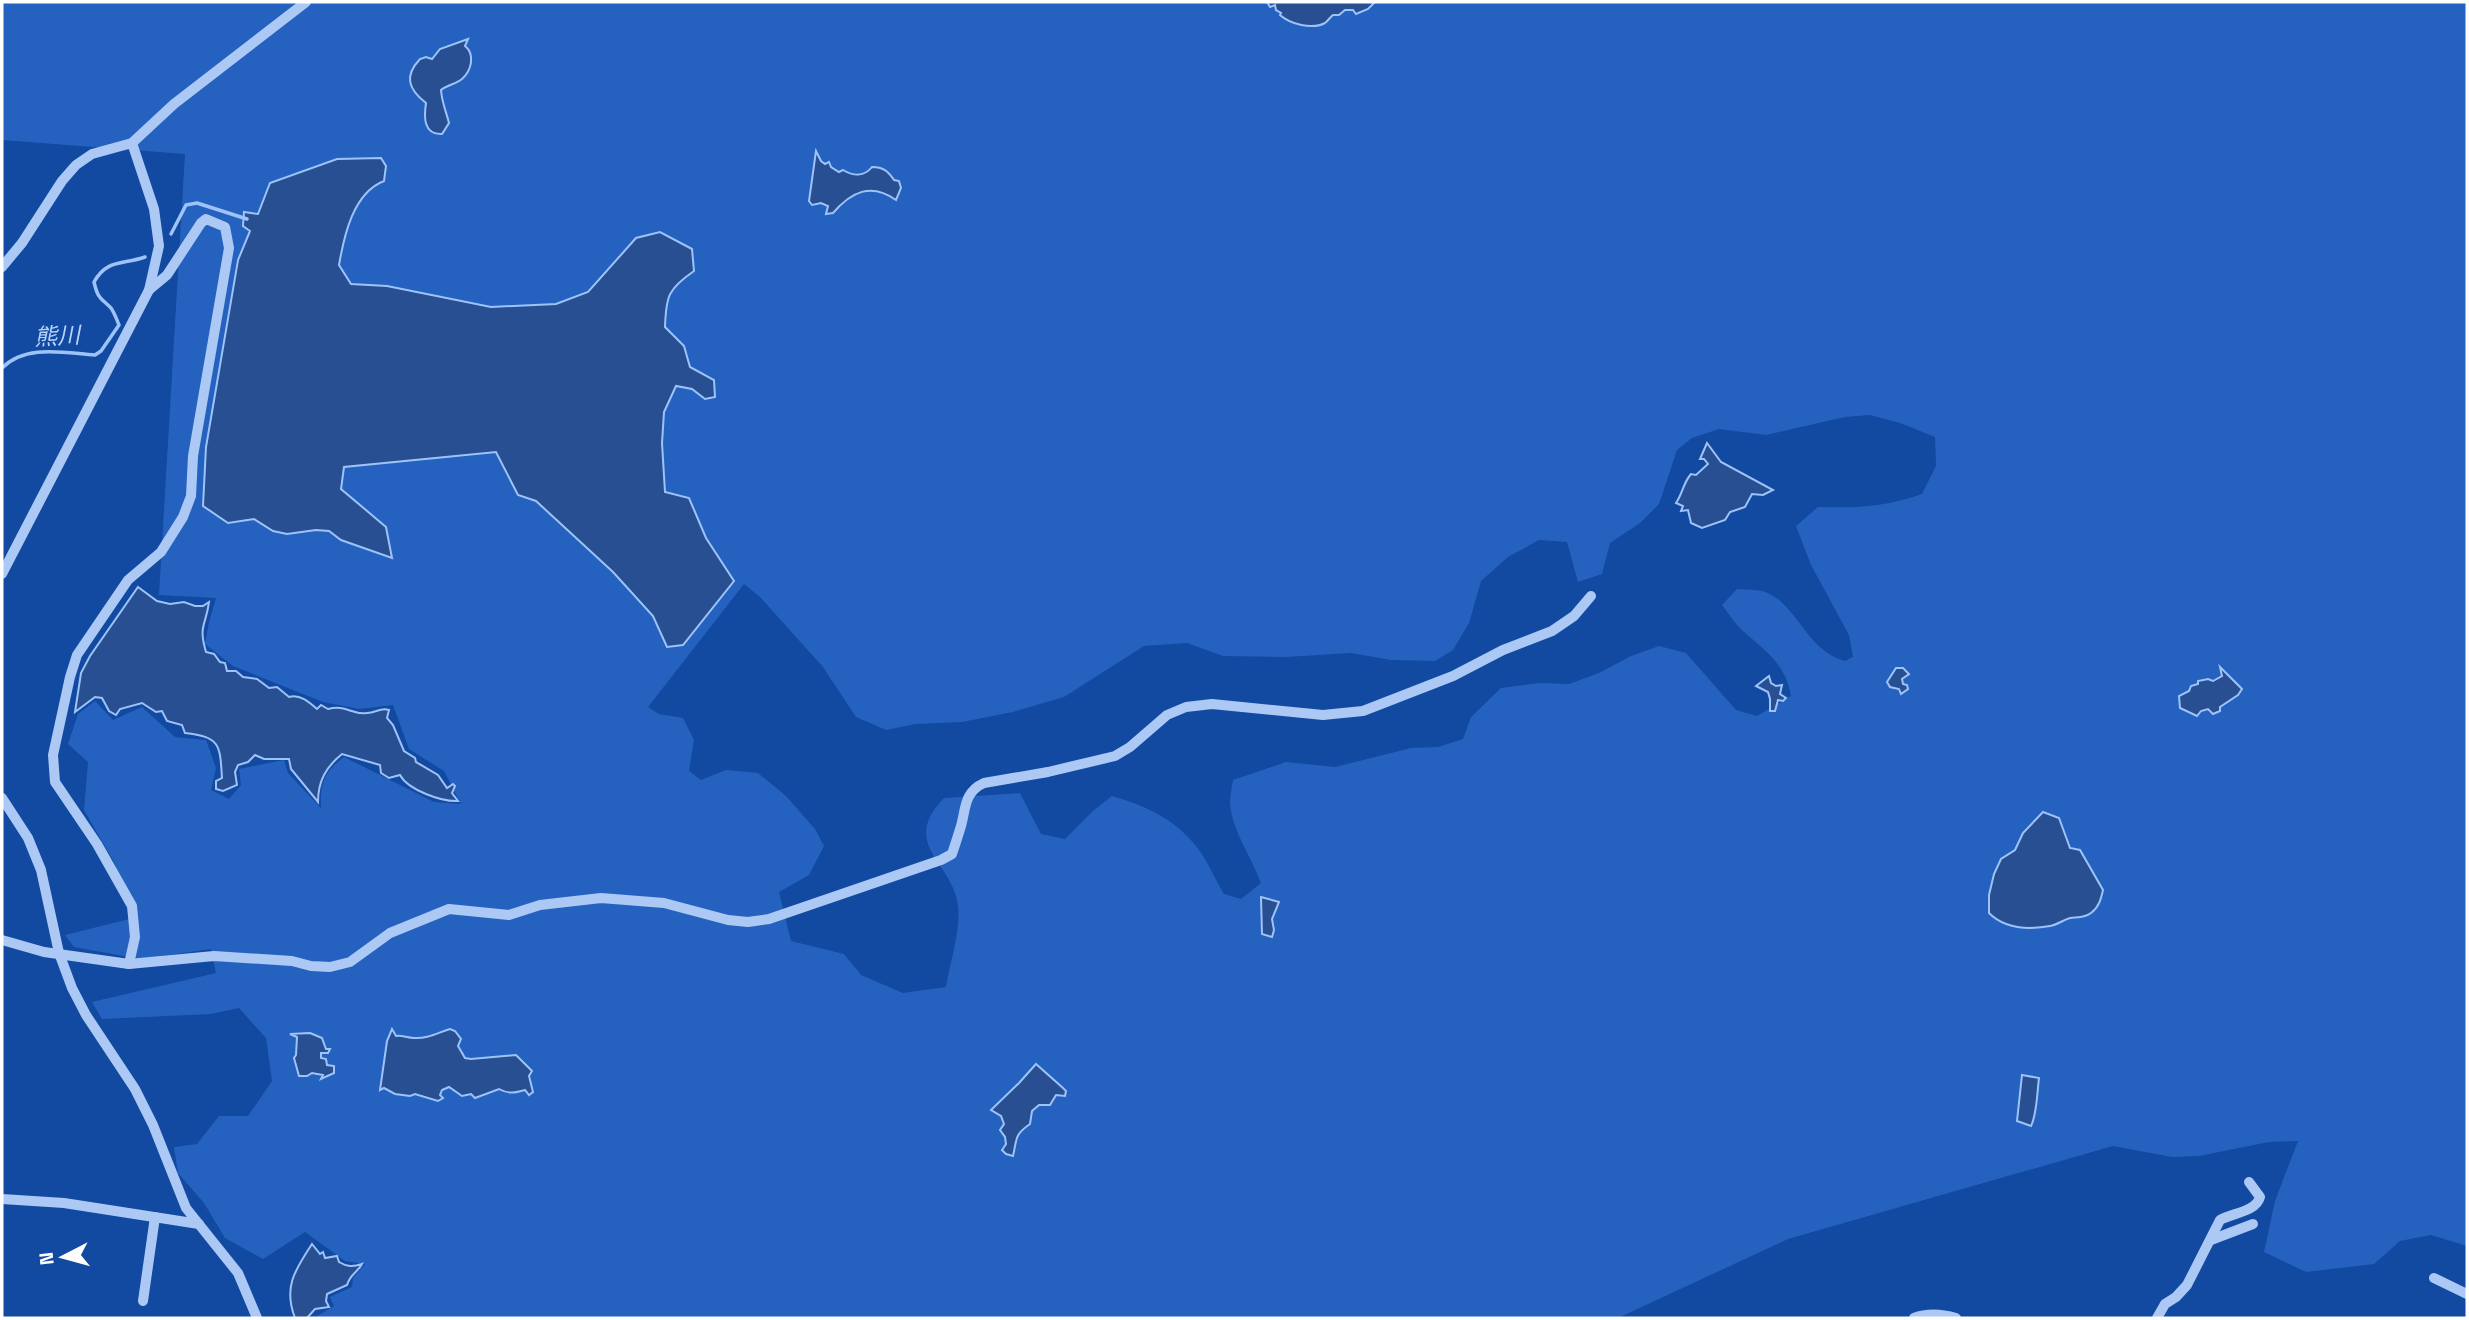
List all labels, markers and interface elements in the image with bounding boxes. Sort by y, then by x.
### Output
water label: 熊川 [33,320,84,352]
north arrow [28,1222,98,1292]
text: N [33,1251,60,1266]

